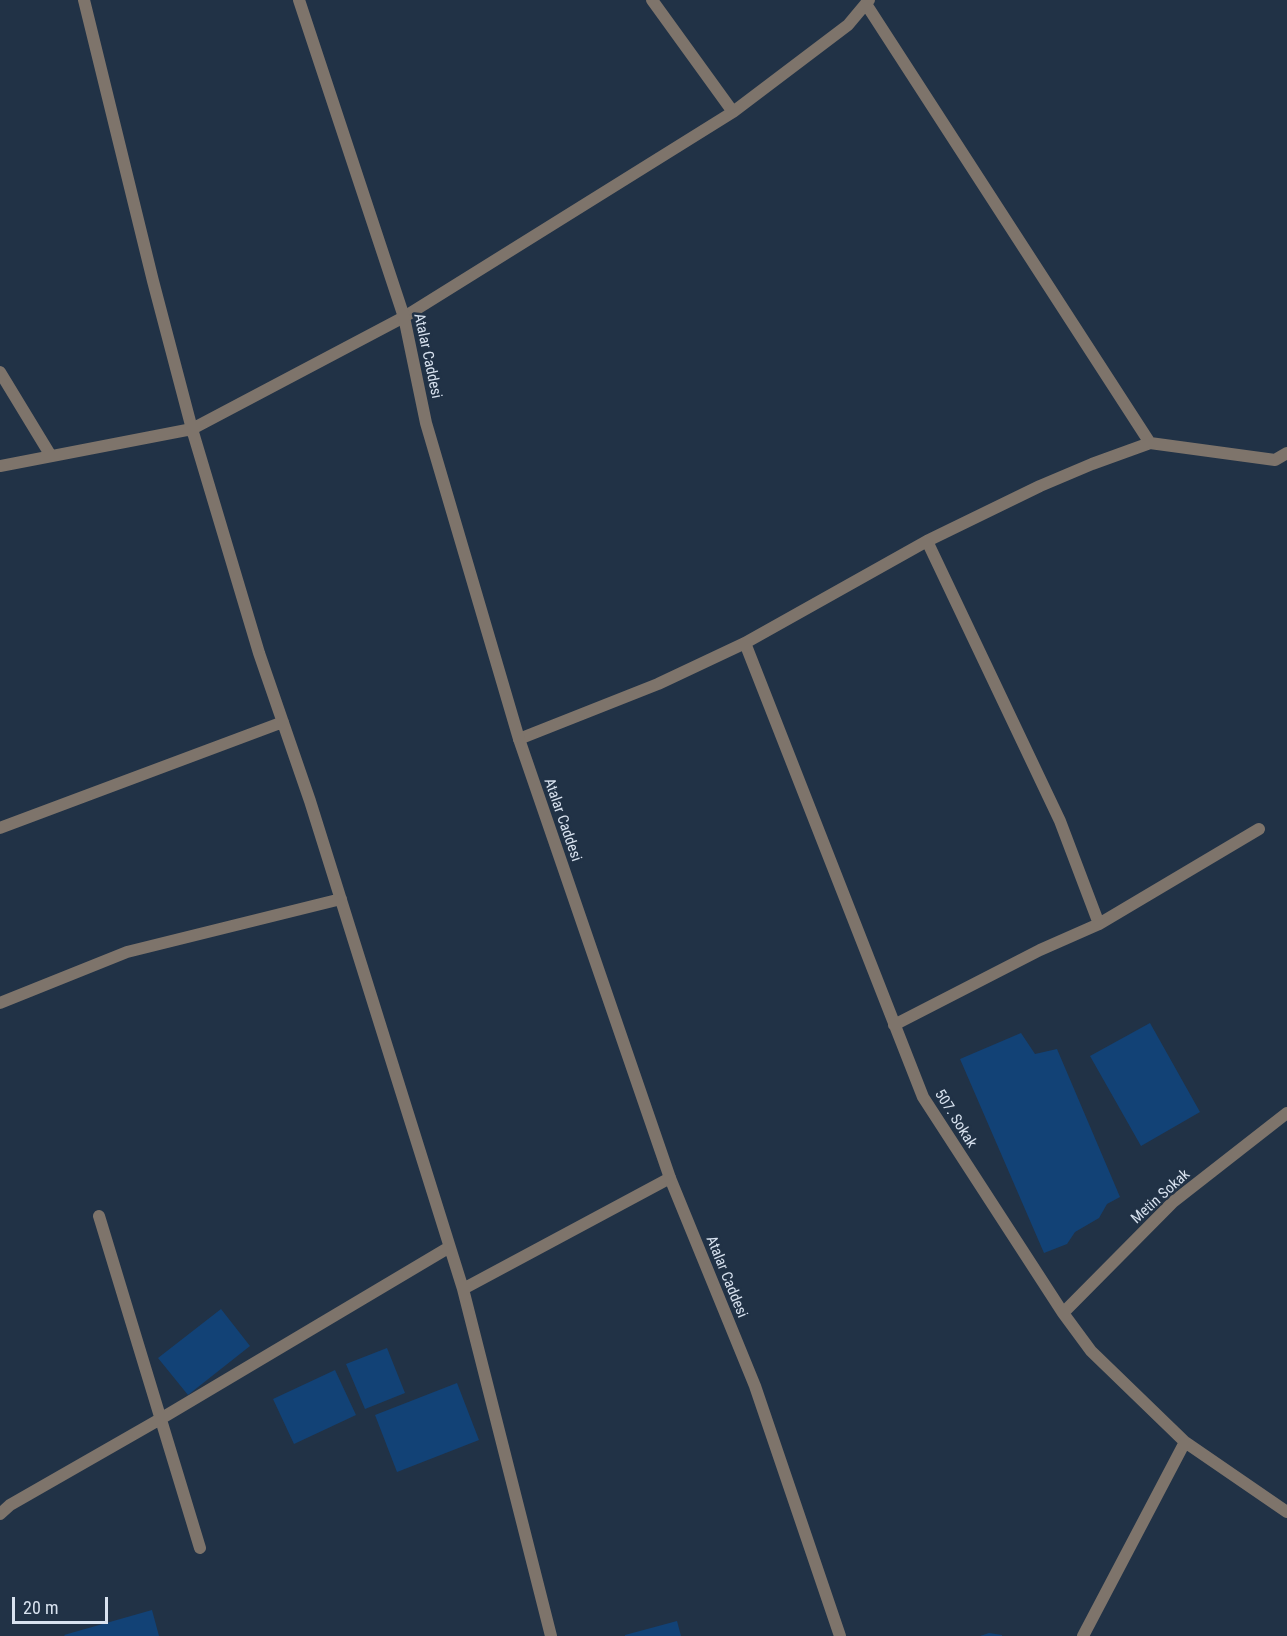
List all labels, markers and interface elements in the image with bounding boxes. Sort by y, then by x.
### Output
street label: Atalar Caddesi [409,312,445,400]
street label: Atalar Caddesi [539,776,585,864]
street label: 507. Sokak [930,1086,980,1152]
street label: Metin Sokak [1128,1166,1194,1228]
street label: Atalar Caddesi [701,1233,751,1321]
scale bar [15,1585,111,1623]
text: 20 m [23,1597,58,1618]

